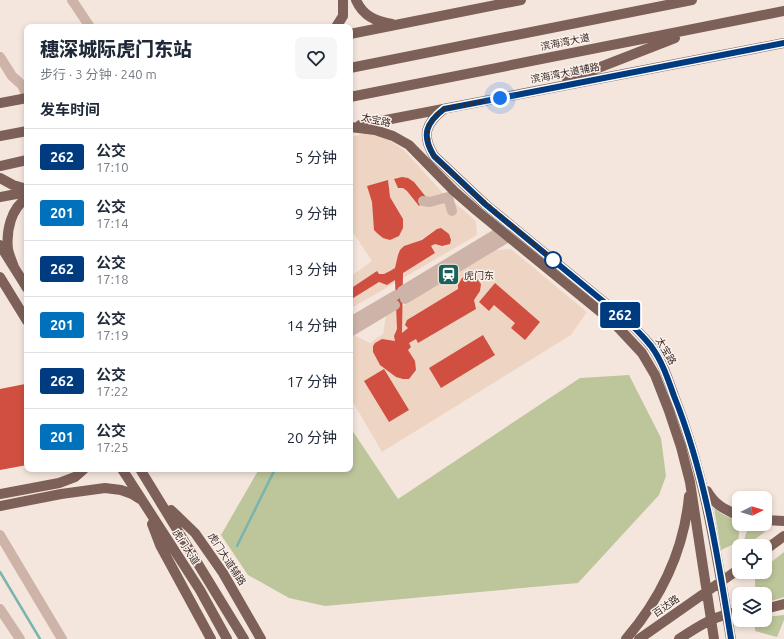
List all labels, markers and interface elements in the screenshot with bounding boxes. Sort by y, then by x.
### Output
street label: 滨海湾大道 [539,32,591,52]
button: heart [295,37,337,79]
text: 穗深城际虎门东站 [40,38,192,60]
street label: 滨海湾大道辅路 [530,61,600,85]
text: 步行 · 3 分钟 · 240 m [40,67,157,81]
your location [490,88,510,108]
text: 发车时间 [40,101,100,118]
street label: 太宝路 [360,112,392,128]
text: 公交 [96,142,126,159]
text: 262 [50,149,74,165]
text: 5 分钟 [295,149,337,166]
text: 17:10 [96,160,129,174]
text: 公交 [96,198,126,215]
text: 201 [50,205,74,221]
text: 9 分钟 [295,205,337,222]
text: 17:14 [96,216,129,230]
unlabelled marker [544,251,562,269]
text: 公交 [96,254,126,271]
text: 262 [50,261,74,277]
text: 13 分钟 [287,261,337,278]
station icon: 虎门东 [435,262,461,288]
place label: 虎门东 [464,270,494,281]
text: 17:18 [96,272,129,286]
line badge: 262 [597,302,643,328]
text: 262 [608,307,632,323]
text: 公交 [96,310,126,327]
text: 201 [50,317,74,333]
text: 14 分钟 [287,317,337,334]
text: 17:19 [96,328,129,342]
street label: 太宝路 [654,335,678,367]
text: 公交 [96,366,126,383]
text: 262 [50,373,74,389]
text: 17 分钟 [287,373,337,390]
text: 17:22 [96,384,129,398]
text: 公交 [96,422,126,439]
text: 201 [50,429,74,445]
text: 20 分钟 [287,429,337,446]
text: 17:25 [96,440,129,454]
north arrow [732,491,772,531]
map controls [732,491,772,627]
street label: 虎门大道 [170,527,202,567]
street label: 虎门大道辅路 [206,531,248,587]
button: locate [732,539,772,579]
button: layers [732,587,772,627]
street label: 百达路 [651,593,681,619]

